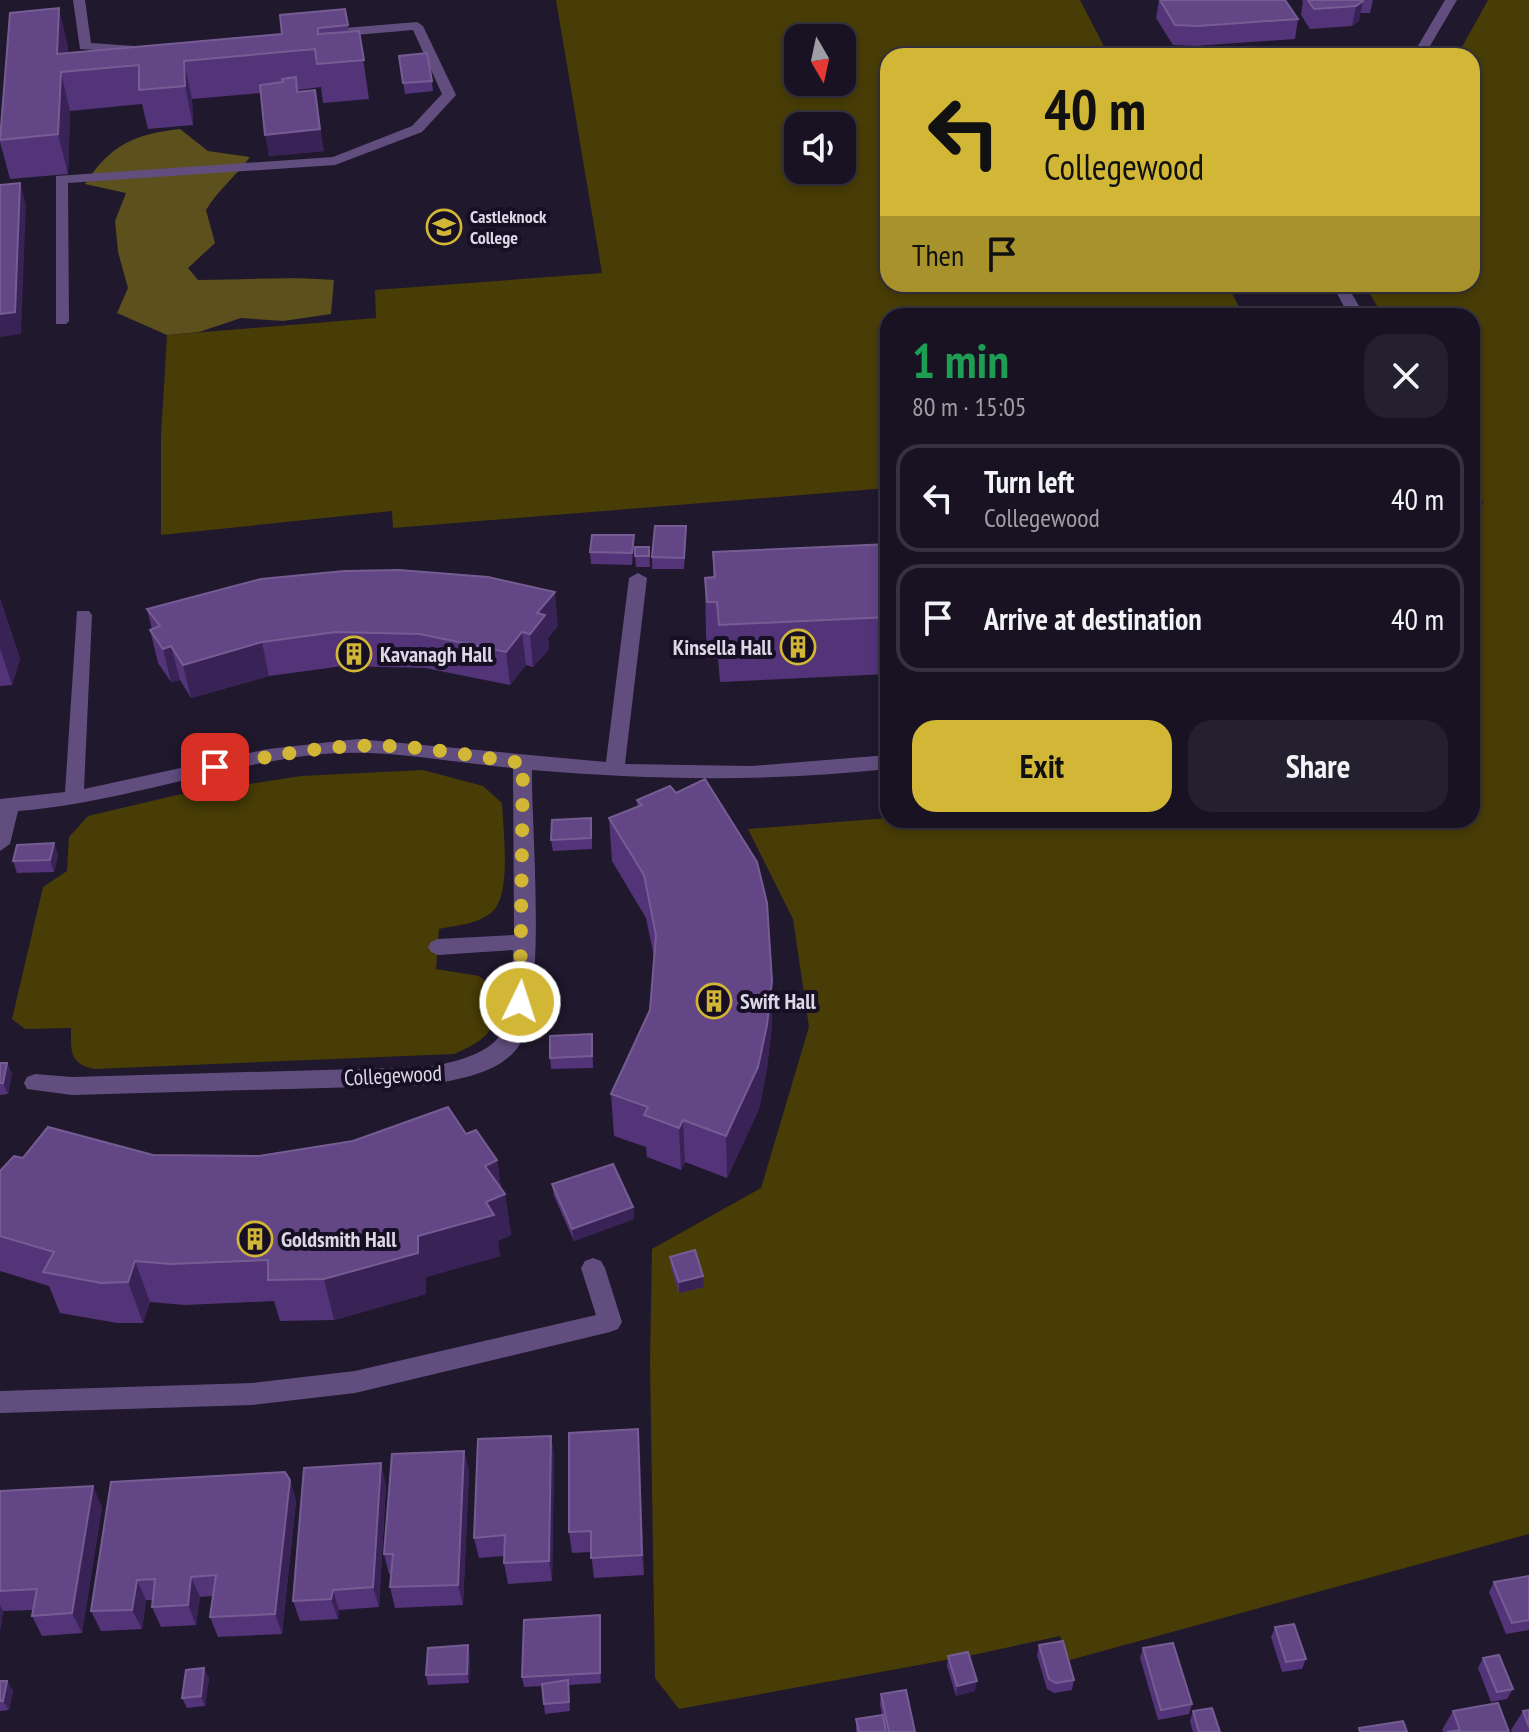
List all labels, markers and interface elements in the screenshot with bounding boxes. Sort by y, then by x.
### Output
north arrow [784,24,856,96]
map controls [784,24,856,184]
text: 40 m [1044,73,1146,145]
icon: left [912,80,1016,184]
button: sound [784,112,856,184]
text: Collegewood [1044,143,1204,190]
place label: Castleknock College [470,205,547,249]
school or university icon: Castleknock College [425,208,463,246]
icon: arrive [980,232,1024,276]
text: Then [912,235,964,274]
text: 1 min [912,329,1009,391]
button: close [1364,334,1448,418]
text: 80 m · 15:05 [912,390,1027,423]
text: Turn left [984,462,1074,501]
icon: left [916,476,960,520]
text: 40 m [1391,479,1444,518]
text: Collegewood [984,501,1100,534]
icon: arrive [916,596,960,640]
text: Arrive at destination [984,599,1202,638]
text: 40 m [1391,599,1444,638]
building icon: Kinsella Hall [779,628,817,666]
place label: Kinsella Hall [673,633,773,661]
building icon: Kavanagh Hall [335,635,373,673]
place label: Kavanagh Hall [380,640,493,668]
button: Exit [912,720,1172,812]
button: Share [1188,720,1448,812]
pin [181,733,249,801]
icon: arrive [193,745,237,789]
position arrow [478,960,562,1044]
building icon: Swift Hall [695,982,733,1020]
place label: Swift Hall [740,987,817,1015]
street label: Collegewood [343,1058,443,1092]
building icon: Goldsmith Hall [236,1220,274,1258]
place label: Goldsmith Hall [281,1225,397,1253]

